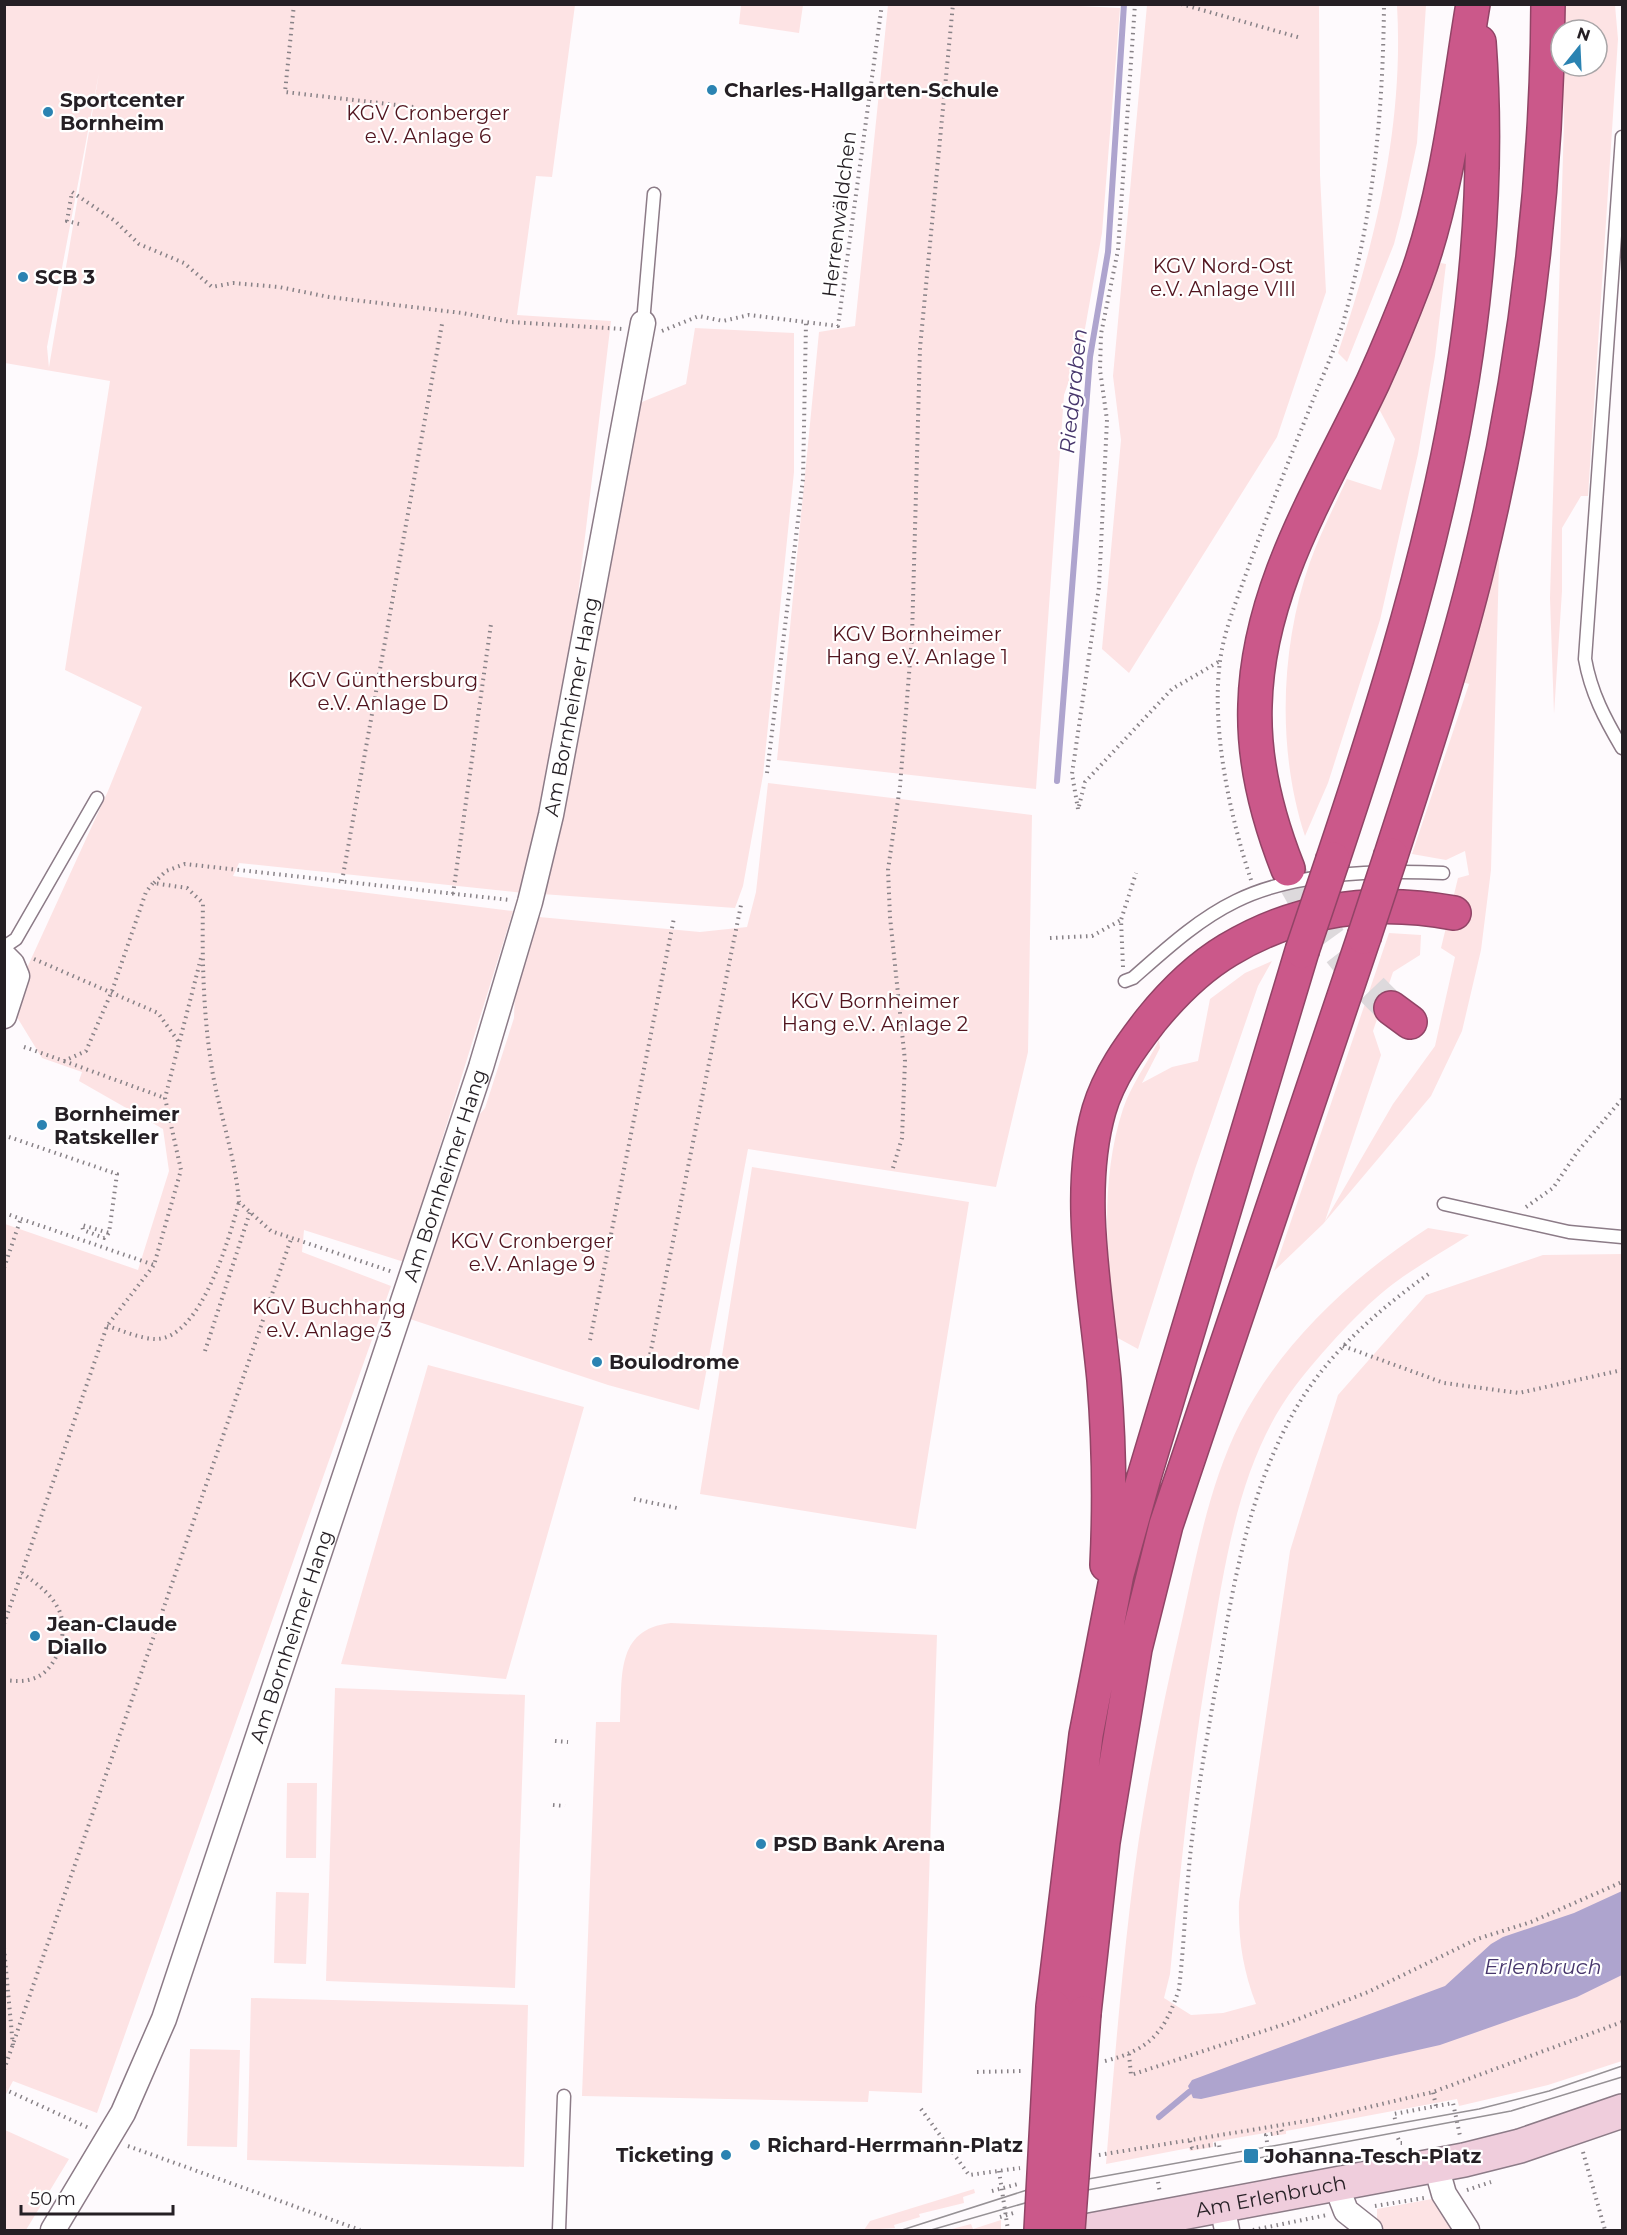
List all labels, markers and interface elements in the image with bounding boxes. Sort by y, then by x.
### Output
north arrow [1549,18,1609,78]
text: N [1574,23,1593,45]
place label: Charles-Hallgarten-Schule [724,78,999,102]
marker: Charles-Hallgarten-Schule [705,83,719,97]
place label: Sportcenter Bornheim [60,88,185,135]
park label: KGV Cronberger e.V. Anlage 6 [346,101,510,148]
marker: Sportcenter Bornheim [41,105,55,119]
street label: Herrenwäldchen [817,129,861,299]
park label: KGV Nord-Ost e.V. Anlage VIII [1150,254,1296,301]
place label: SCB 3 [35,265,95,289]
marker: SCB 3 [16,270,30,284]
water label: Riedgraben [1054,327,1092,455]
street label: Am Bornheimer Hang [539,595,604,818]
park label: KGV Bornheimer Hang e.V. Anlage 1 [826,622,1008,669]
park label: KGV Günthersburg e.V. Anlage D [288,668,478,715]
park label: KGV Bornheimer Hang e.V. Anlage 2 [782,989,968,1036]
street label: Am Bornheimer Hang [398,1066,491,1285]
place label: Bornheimer Ratskeller [54,1102,180,1149]
marker: Bornheimer Ratskeller [35,1118,49,1132]
park label: KGV Cronberger e.V. Anlage 9 [450,1229,614,1276]
park label: KGV Buchhang e.V. Anlage 3 [252,1295,406,1342]
place label: Boulodrome [609,1350,739,1374]
marker: Boulodrome [590,1355,604,1369]
street label: Am Bornheimer Hang [245,1527,338,1746]
place label: Jean-Claude Diallo [46,1612,177,1659]
marker: Jean-Claude Diallo [28,1629,42,1643]
place label: PSD Bank Arena [773,1832,945,1856]
marker: PSD Bank Arena [754,1837,768,1851]
water label: Erlenbruch [1484,1954,1602,1979]
place label: Richard-Herrmann-Platz [767,2133,1023,2157]
marker: Richard-Herrmann-Platz [748,2138,762,2152]
place label: Ticketing [616,2143,714,2167]
place label: Johanna-Tesch-Platz [1263,2144,1482,2168]
marker: Johanna-Tesch-Platz [1242,2147,1260,2165]
marker: Ticketing [719,2148,733,2162]
street label: Am Erlenbruch [1194,2170,1348,2222]
scale bar [21,2178,172,2216]
text: 50 m [30,2188,76,2210]

